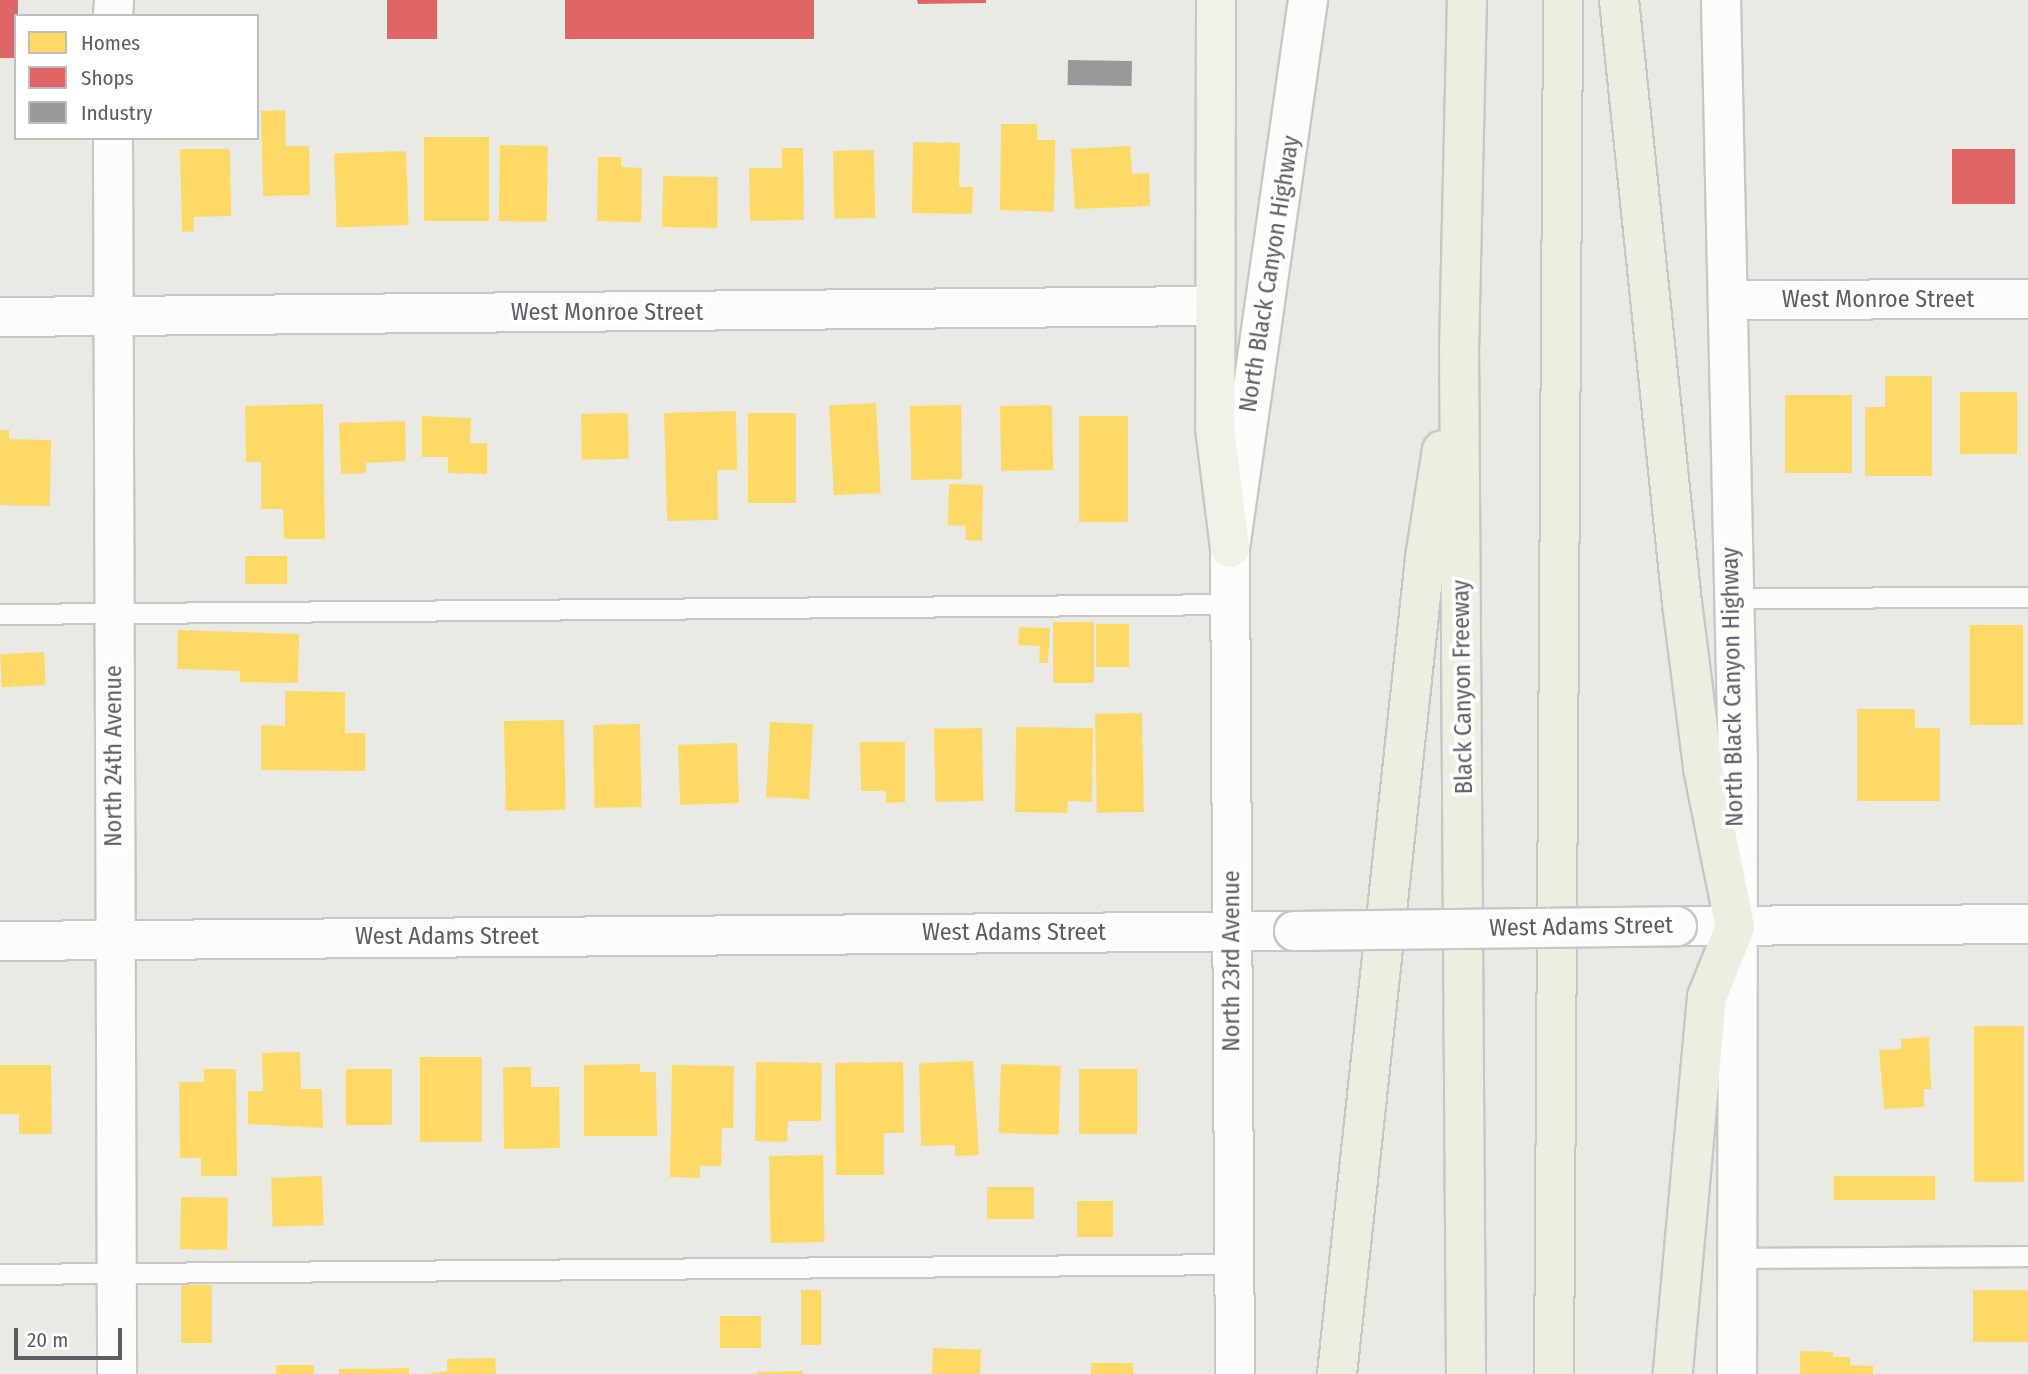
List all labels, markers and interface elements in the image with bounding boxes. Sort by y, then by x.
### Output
legend [14,14,259,140]
text: Homes [81,30,140,56]
text: Shops [81,65,134,91]
text: Industry [81,100,152,126]
street label: North Black Canyon Highway [1234,134,1306,414]
street label: West Monroe Street [1782,286,1974,314]
street label: West Monroe Street [511,299,703,327]
street label: North Black Canyon Highway [1716,547,1750,827]
street label: Black Canyon Freeway [1447,580,1479,794]
street label: North 24th Avenue [100,665,128,847]
street label: North 23rd Avenue [1218,870,1246,1052]
street label: West Adams Street [1489,911,1673,943]
street label: West Adams Street [922,919,1106,947]
street label: West Adams Street [355,923,539,951]
scale bar [18,1314,126,1358]
text: 20 m [27,1327,68,1353]

